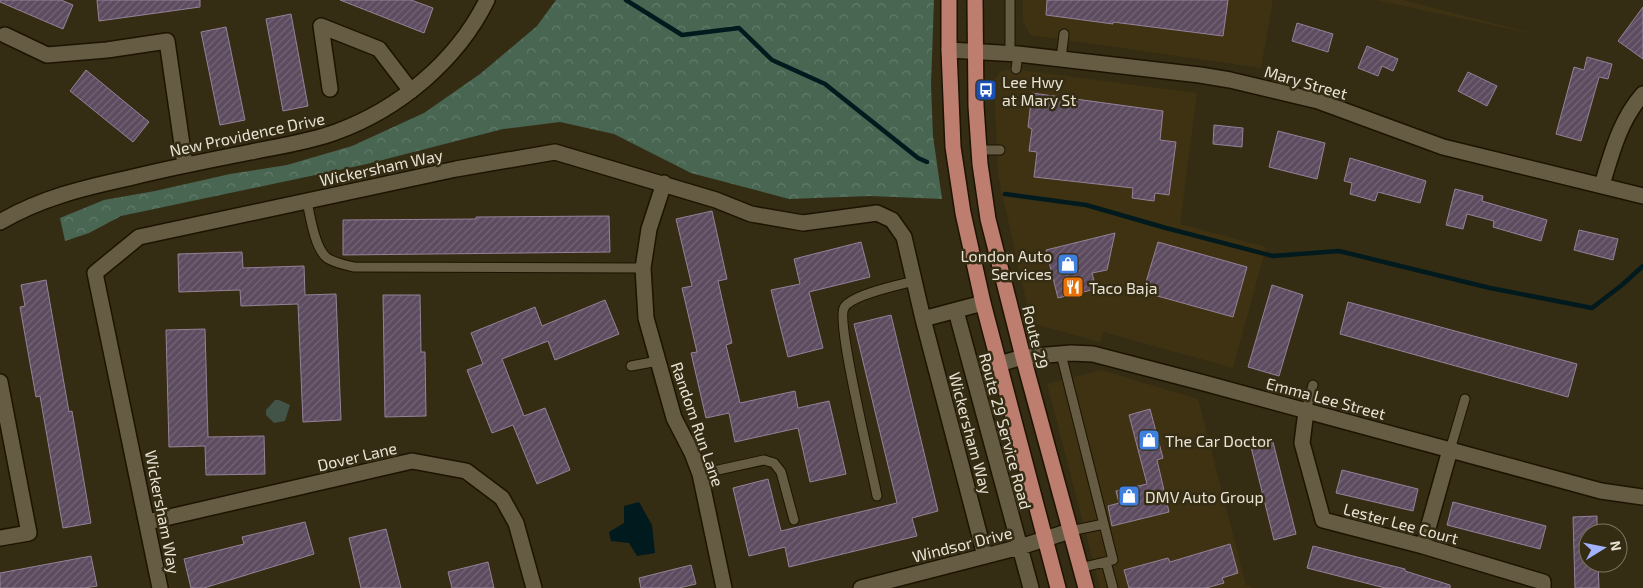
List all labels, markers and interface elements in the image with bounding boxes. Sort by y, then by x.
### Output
street label: Mary Street [1262,61,1350,103]
place label: Lee Hwy at Mary St [1002,72,1076,109]
bus stop icon: Lee Hwy at Mary St [974,78,998,102]
street label: New Providence Drive [168,108,326,160]
street label: Wickersham Way [318,145,445,189]
place label: London Auto Services [960,246,1052,283]
shop icon: London Auto Services [1056,252,1080,276]
restaurant icon: Taco Baja [1061,275,1085,299]
place label: Taco Baja [1089,278,1157,298]
street label: Route 29 [1019,303,1053,371]
street label: Route 29 Service Road [976,351,1036,511]
street label: Random Run Lane [668,359,728,489]
street label: Wickersham Way [946,370,997,497]
street label: Emma Lee Street [1264,373,1388,423]
shop icon: The Car Doctor [1137,428,1161,452]
place label: The Car Doctor [1165,431,1273,450]
street label: Dover Lane [315,438,399,474]
street label: Wickersham Way [142,448,184,576]
shop icon: DMV Auto Group [1117,484,1141,508]
place label: DMV Auto Group [1145,487,1264,506]
street label: Lester Lee Court [1342,499,1460,547]
street label: Windsor Drive [910,522,1014,566]
north arrow [1578,523,1628,573]
text: N [1607,539,1626,552]

